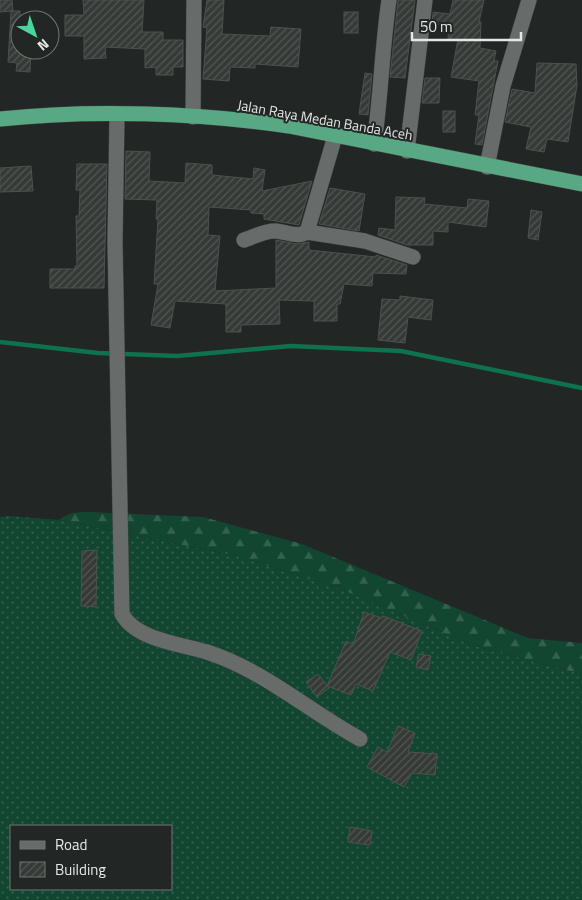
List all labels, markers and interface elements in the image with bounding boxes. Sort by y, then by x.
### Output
north arrow [10,10,60,60]
scale bar [412,10,521,42]
text: 50 m [420,15,453,38]
text: N [33,34,54,57]
street label: Jalan Raya Medan Banda Aceh [236,94,414,145]
legend [10,825,172,890]
text: Road [55,833,87,856]
text: Building [55,858,106,881]

